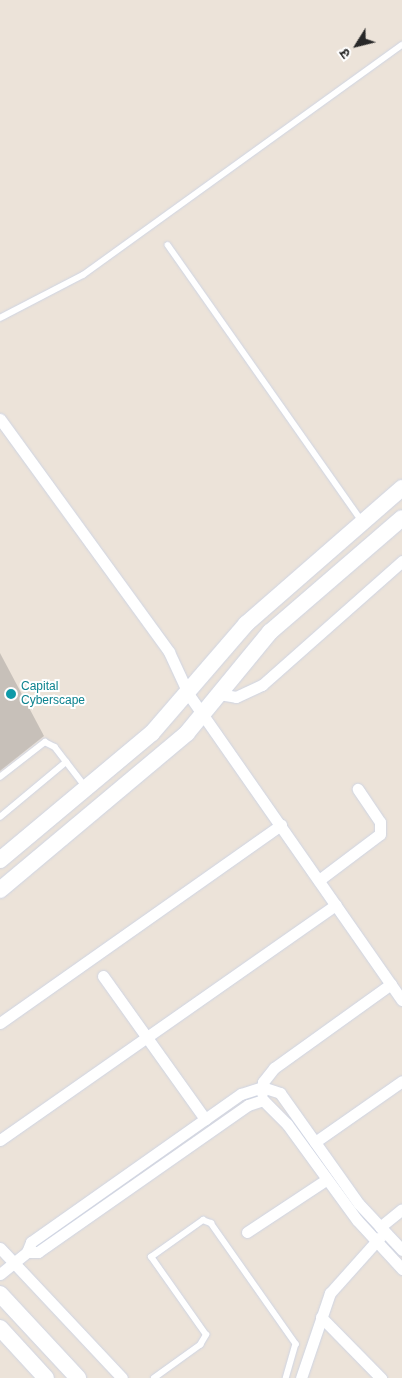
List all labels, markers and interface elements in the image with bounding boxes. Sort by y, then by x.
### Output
north arrow [332,20,382,70]
text: उ [336,46,354,62]
place label: Capital Cyberscape [21,680,85,708]
marker: Capital Cyberscape [5,688,17,700]

